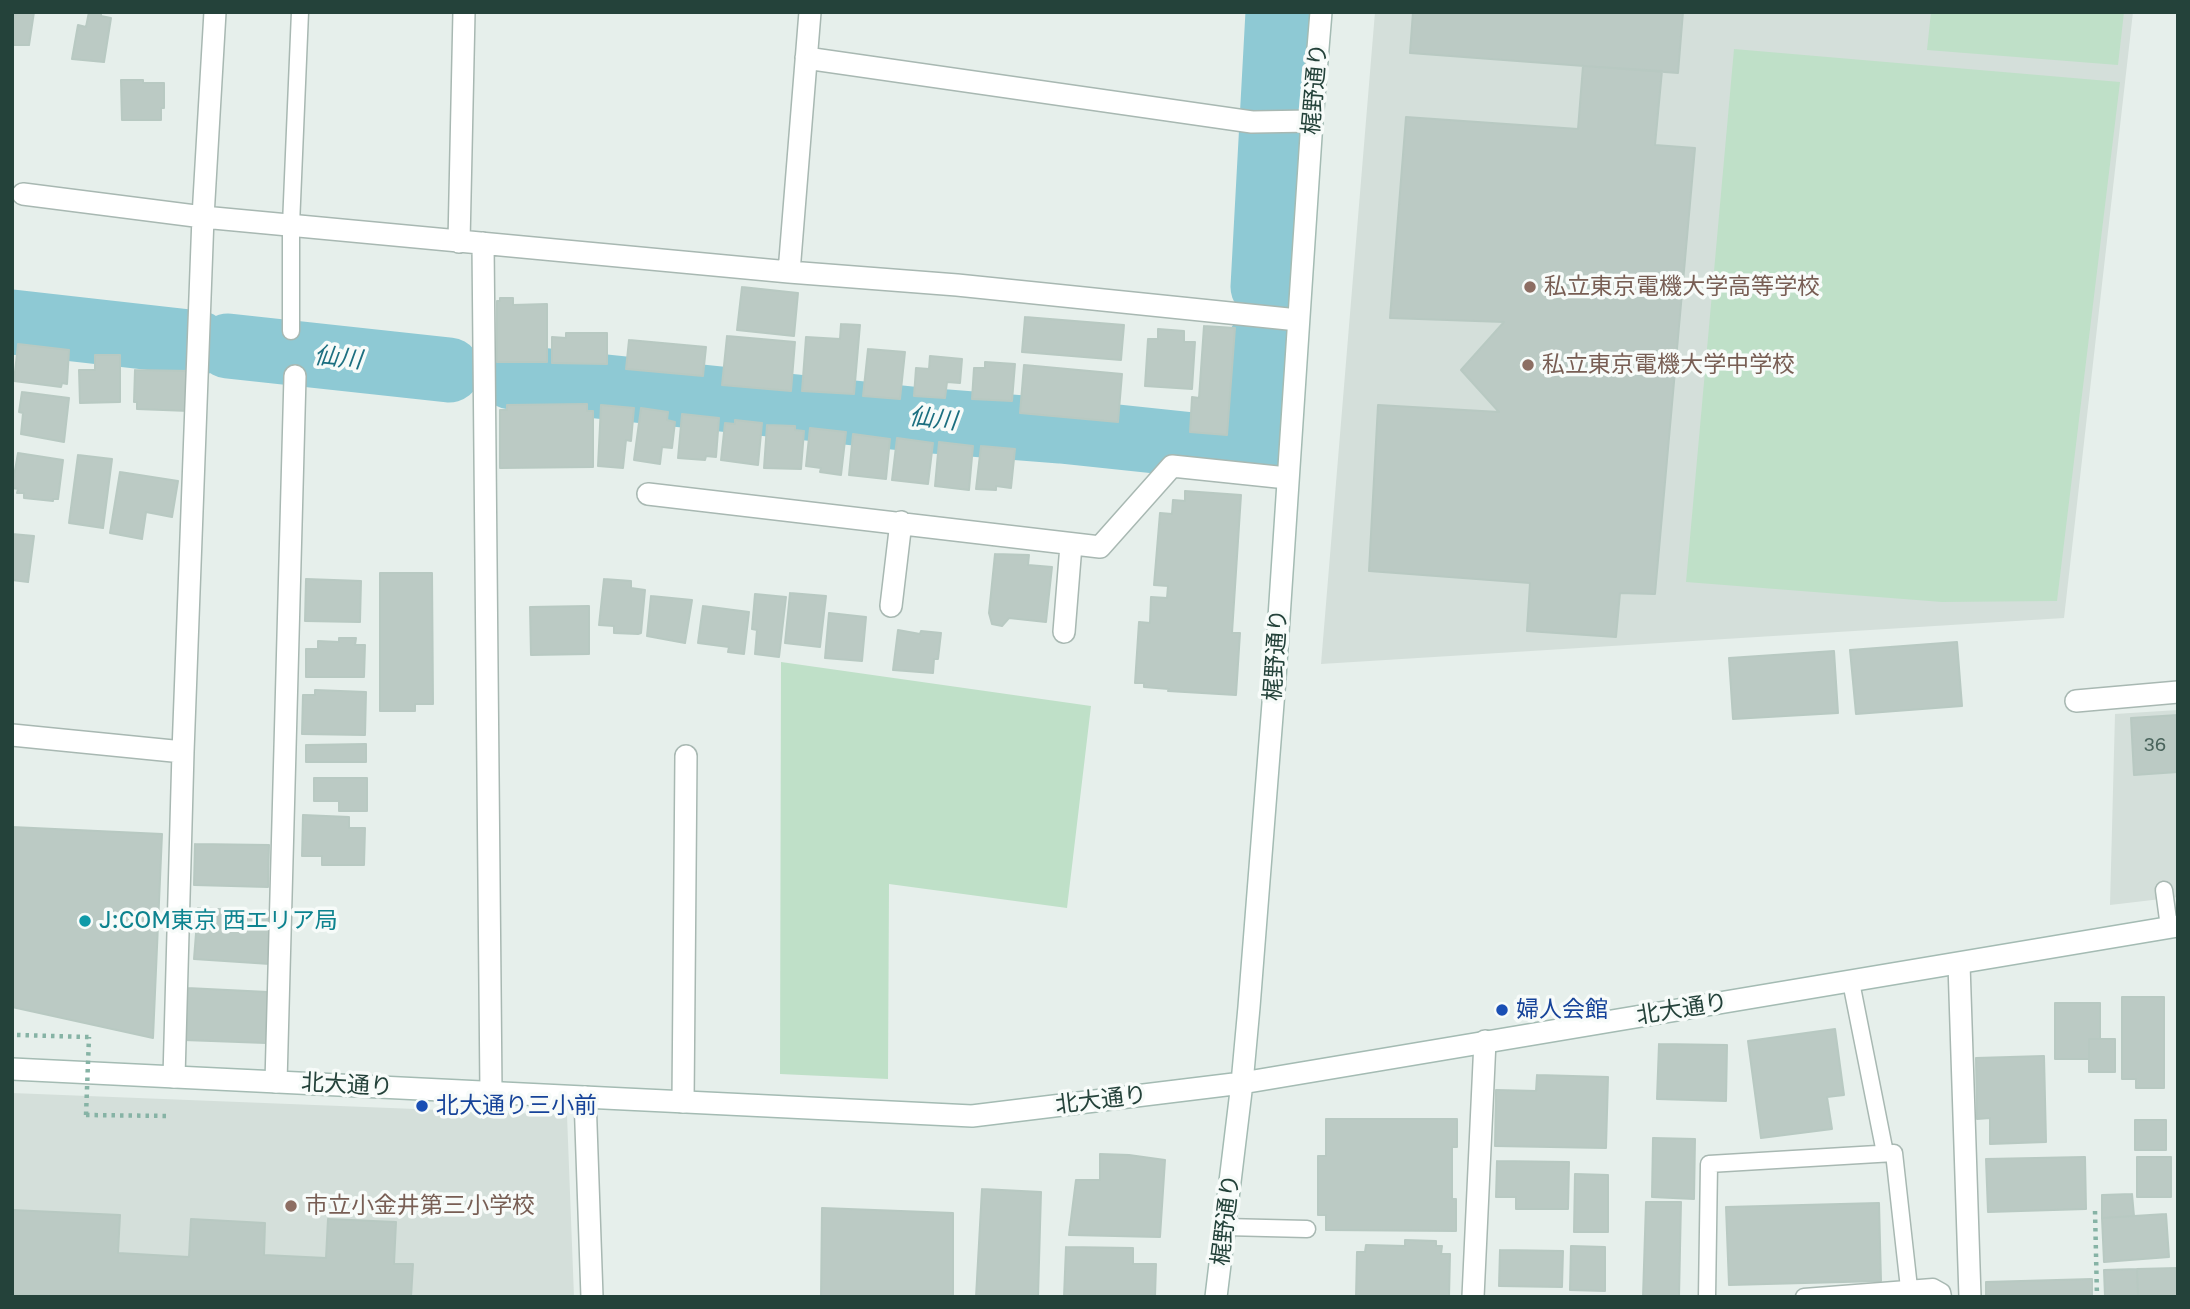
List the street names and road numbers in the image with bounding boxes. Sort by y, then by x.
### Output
street label: 梶野通り [1297,42,1333,136]
street label: 梶野通り [1259,608,1293,702]
street label: 北大通り [1634,988,1730,1030]
street label: 北大通り [300,1069,394,1101]
street label: 北大通り [1054,1081,1148,1119]
street label: 梶野通り [1207,1173,1245,1267]

